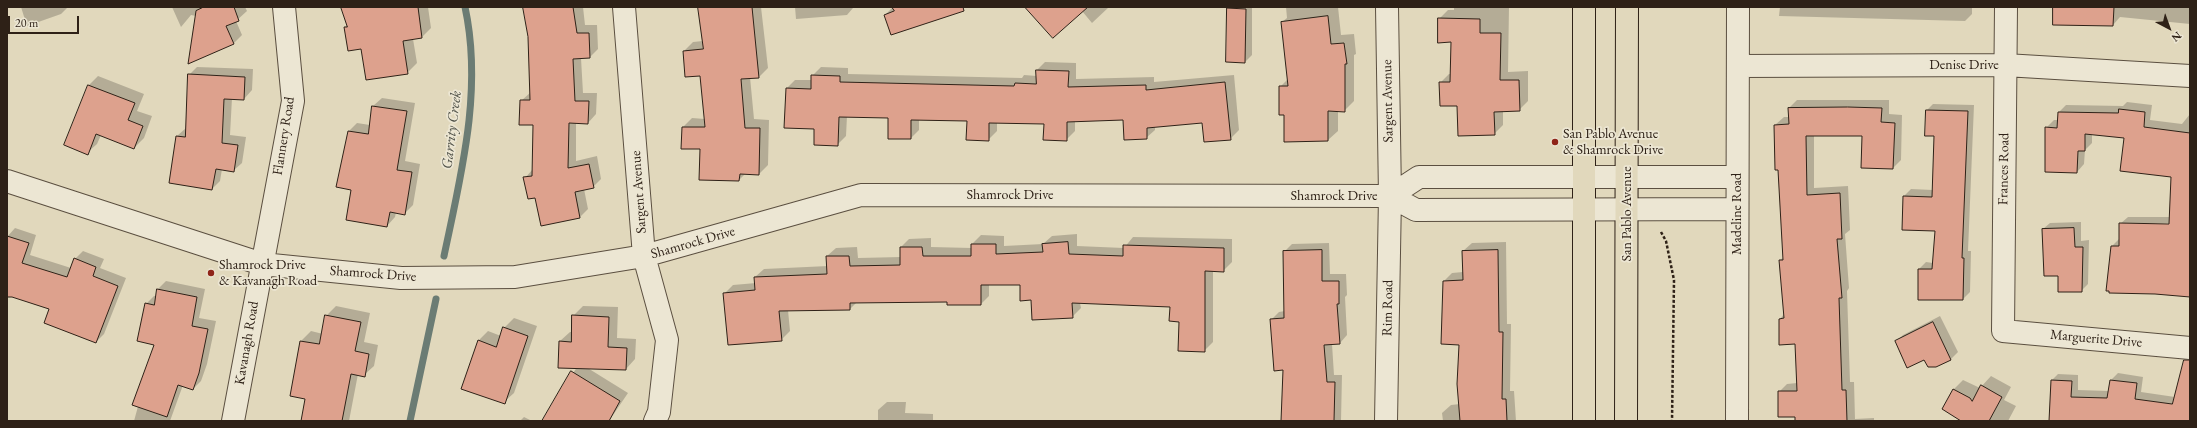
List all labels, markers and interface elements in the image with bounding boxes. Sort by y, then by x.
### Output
scale bar [10,8,81,34]
north arrow [2149,8,2189,48]
text: 20 m [15,15,38,31]
text: N [2169,29,2185,45]
street label: Denise Drive [1929,57,1999,73]
street label: Sargent Avenue [1379,59,1397,143]
water label: Garrity Creek [438,90,466,170]
street label: Flannery Road [270,96,298,176]
place label: San Pablo Avenue & Shamrock Drive [1563,126,1663,158]
street label: Frances Road [1995,133,2013,205]
marker: San Pablo Avenue & Shamrock Drive [1550,137,1560,147]
street label: Sargent Avenue [628,150,650,234]
street label: San Pablo Avenue [1619,166,1635,262]
street label: Madeline Road [1729,173,1745,255]
street label: Shamrock Drive [967,187,1053,203]
street label: Shamrock Drive [1291,188,1377,204]
street label: Shamrock Drive [649,223,737,263]
place label: Shamrock Drive & Kavanagh Road [219,257,317,290]
street label: Shamrock Drive [329,263,417,285]
marker: Shamrock Drive & Kavanagh Road [206,268,216,278]
street label: Rim Road [1379,280,1397,336]
street label: Kavanagh Road [231,300,263,386]
street label: Marguerite Drive [2049,327,2143,351]

